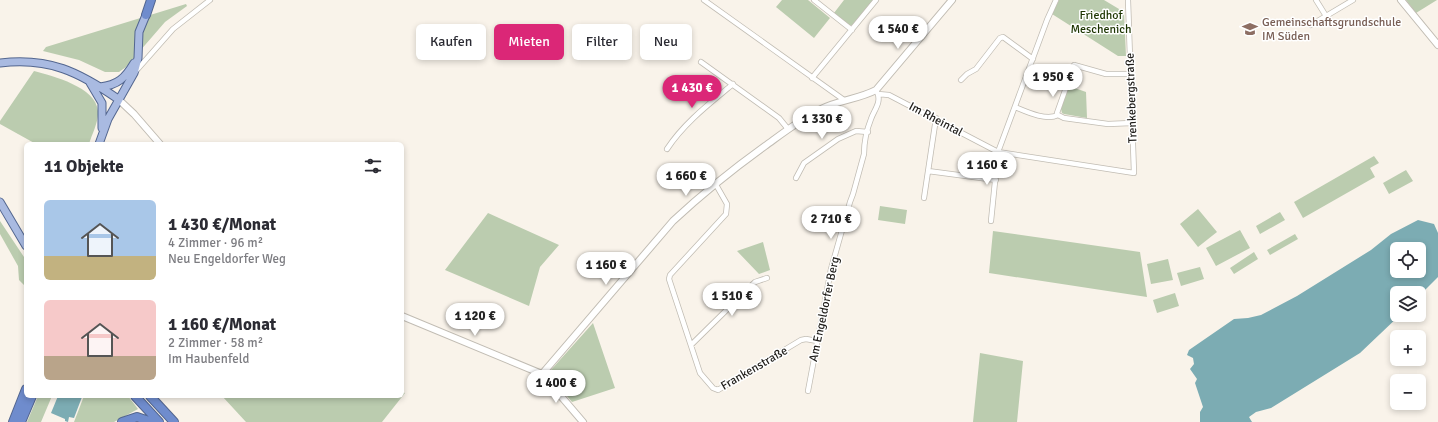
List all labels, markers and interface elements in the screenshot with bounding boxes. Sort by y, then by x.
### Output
park label: Friedhof Meschenich [1070,8,1132,37]
place label: Gemeinschaftsgrundschule IM Süden [1262,15,1401,44]
pin: 1 540 € [861,16,935,50]
school or university icon: Gemeinschaftsgrundschule IM Süden [1241,20,1259,38]
text: 1 540 € [878,21,918,37]
chip: Kaufen [416,24,486,60]
chip: Mieten [494,24,564,60]
chip: Filter [572,24,632,60]
chip: Neu [640,24,692,60]
street label: Trenkebergstraße [1122,53,1141,143]
pin: 1 950 € [1016,64,1090,98]
text: 1 950 € [1033,69,1073,85]
pin: 1 430 € [655,75,729,109]
text: 1 430 € [672,80,712,96]
street label: Im Rheintal [906,99,966,140]
pin: 1 330 € [785,106,859,140]
text: 1 330 € [802,111,842,127]
pin: 1 160 € [950,152,1024,186]
icon: filters [362,155,384,177]
text: 11 Objekte [44,156,124,177]
text: 1 160 € [967,157,1007,173]
pin: 1 660 € [649,163,723,197]
text: 1 660 € [666,168,706,184]
pin: 2 710 € [794,206,868,240]
text: 2 710 € [811,211,851,227]
text: 1 430 €/Monat [168,214,276,235]
icon: home [76,216,124,264]
text: 4 Zimmer · 96 m² [168,235,263,251]
map controls [1390,242,1426,410]
button: locate [1390,242,1426,278]
text: Neu Engeldorfer Weg [168,251,286,267]
pin: 1 160 € [569,252,643,286]
street label: Am Engeldorfer Berg [806,255,843,363]
text: 1 160 € [586,257,626,273]
pin: 1 510 € [695,283,769,317]
button: layers [1390,286,1426,322]
text: 1 510 € [712,288,752,304]
pin: 1 120 € [438,303,512,337]
text: 1 120 € [455,308,495,324]
text: 1 160 €/Monat [168,314,276,335]
icon: home [76,316,124,364]
button: + [1390,330,1426,366]
text: 2 Zimmer · 58 m² [168,335,263,351]
street label: Frankenstraße [718,343,790,394]
text: Im Haubenfeld [168,351,249,367]
pin: 1 400 € [519,370,593,404]
button: − [1390,374,1426,410]
text: 1 400 € [536,375,576,391]

